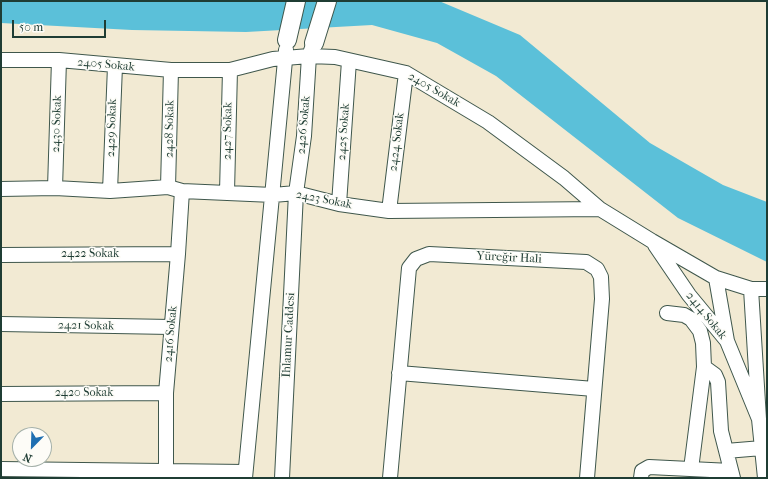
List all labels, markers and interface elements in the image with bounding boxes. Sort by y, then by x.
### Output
scale bar [14,12,108,38]
text: 50 m [19,20,43,34]
street label: 2405 Sokak [77,55,135,75]
street label: 2405 Sokak [405,69,463,111]
street label: 2430 Sokak [49,95,65,153]
street label: 2426 Sokak [294,95,314,155]
street label: 2429 Sokak [104,99,120,157]
street label: 2428 Sokak [162,100,178,158]
street label: 2427 Sokak [220,102,236,160]
street label: 2425 Sokak [335,103,353,161]
street label: 2424 Sokak [386,112,408,172]
street label: 2423 Sokak [295,187,353,213]
street label: 2422 Sokak [61,247,119,261]
street label: Yüreğir Hali [476,249,542,267]
street label: 2414 Sokak [682,289,730,343]
street label: Ihlamur Caddesi [280,292,298,378]
street label: 2416 Sokak [161,305,181,363]
street label: 2421 Sokak [58,318,114,334]
street label: 2420 Sokak [55,386,113,400]
north arrow [12,427,52,467]
text: N [21,450,34,465]

